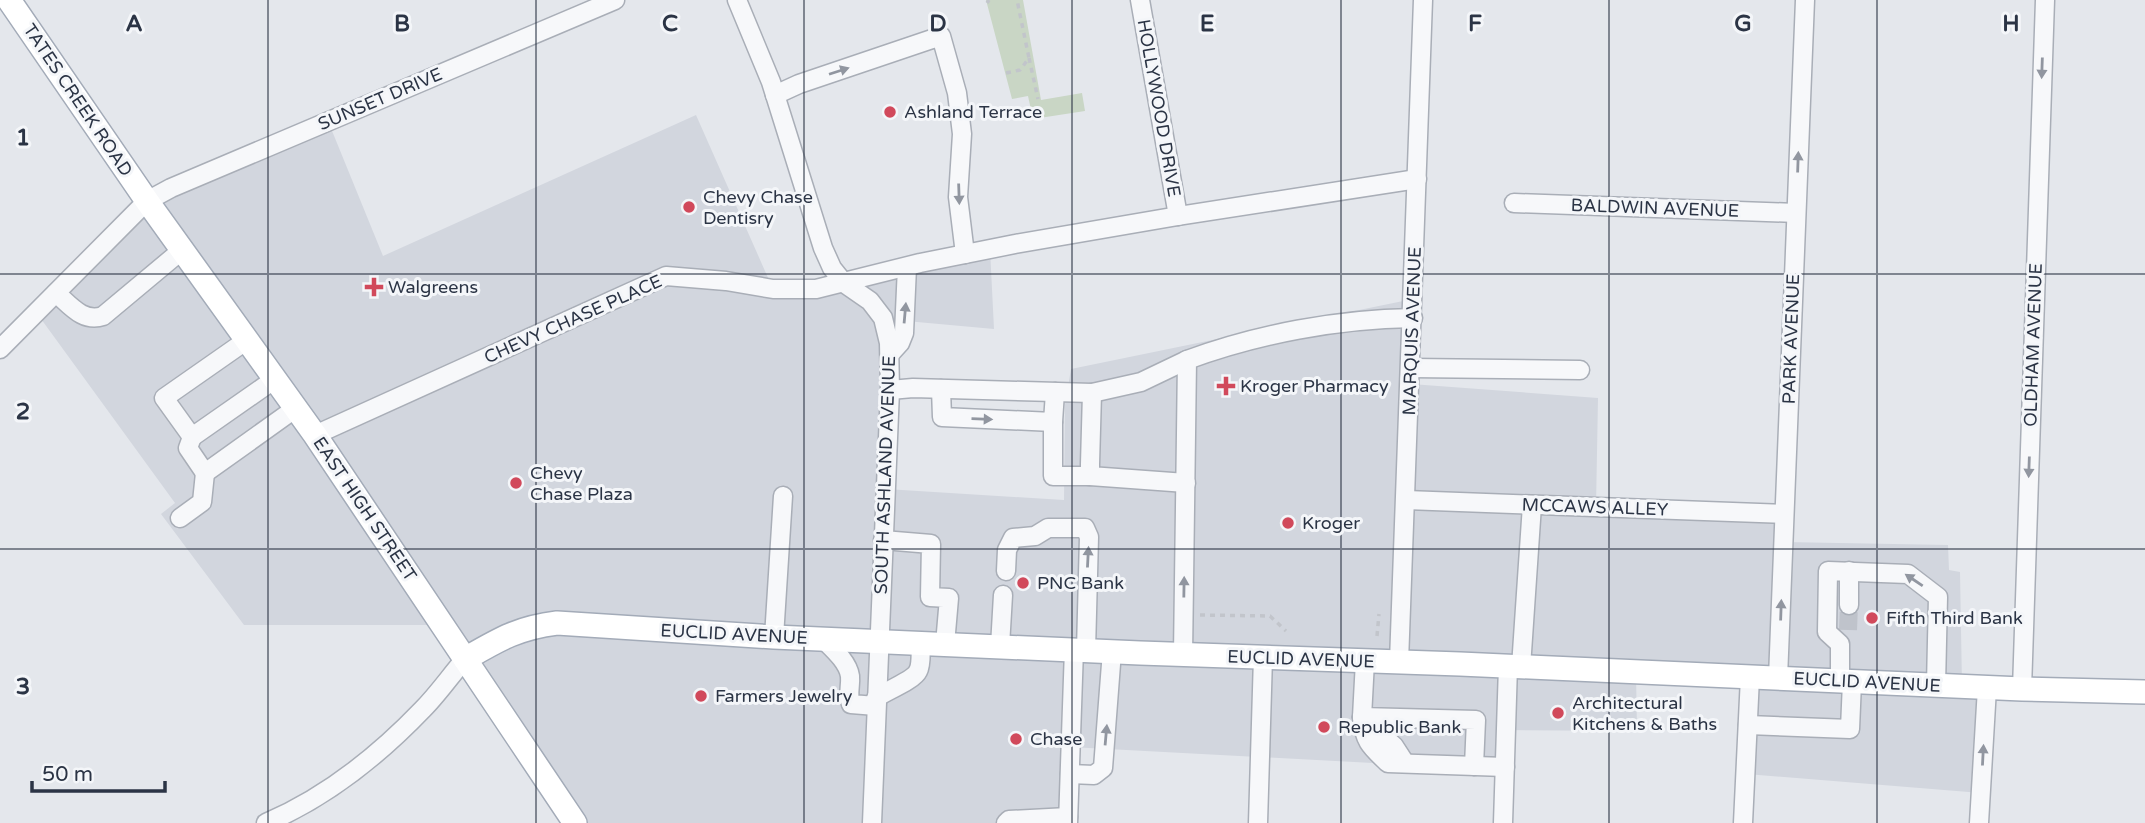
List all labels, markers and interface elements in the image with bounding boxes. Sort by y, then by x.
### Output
text: B [394,10,410,38]
text: C [662,10,678,38]
text: D [929,10,947,38]
text: E [1200,10,1214,38]
text: F [1468,10,1482,38]
text: G [1734,10,1752,38]
text: H [2002,10,2020,38]
street label: HOLLYWOOD DRIVE [1133,17,1185,199]
street label: TATES CREEK ROAD [19,20,137,180]
one-way arrow [2037,57,2048,79]
street label: SUNSET DRIVE [315,63,445,135]
one-way arrow [828,66,849,76]
place label: Ashland Terrace [904,101,1042,123]
marker: Ashland Terrace [882,104,898,120]
text: 1 [16,124,30,152]
one-way arrow [1793,151,1804,173]
one-way arrow [954,184,965,206]
place label: Chevy Chase Dentisry [703,186,813,229]
street label: BALDWIN AVENUE [1570,194,1740,222]
marker: Chevy Chase Dentisry [681,199,697,215]
street label: MARQUIS AVENUE [1398,246,1426,416]
street label: OLDHAM AVENUE [2019,263,2047,427]
street label: CHEVY CHASE PLACE [481,270,665,368]
street label: PARK AVENUE [1778,273,1804,405]
place label: Walgreens [388,276,478,298]
marker: Walgreens [366,279,382,295]
one-way arrow [900,302,911,324]
street label: SOUTH ASHLAND AVENUE [870,355,900,595]
place label: Kroger Pharmacy [1240,375,1389,397]
marker: Kroger Pharmacy [1218,378,1234,394]
text: 2 [16,398,30,426]
one-way arrow [971,413,993,424]
street label: EAST HIGH STREET [308,432,422,586]
one-way arrow [2024,456,2035,478]
place label: Chevy Chase Plaza [530,462,633,505]
marker: Chevy Chase Plaza [508,475,524,491]
street label: MCCAWS ALLEY [1521,493,1669,521]
place label: Kroger [1302,512,1360,534]
marker: Kroger [1280,515,1296,531]
one-way arrow [1083,546,1094,568]
place label: PNC Bank [1037,572,1124,594]
one-way arrow [1905,573,1923,587]
marker: PNC Bank [1015,575,1031,591]
one-way arrow [1178,575,1190,597]
one-way arrow [1775,599,1786,621]
place label: Fifth Third Bank [1886,607,2023,629]
marker: Fifth Third Bank [1864,610,1880,626]
street label: EUCLID AVENUE [660,619,808,649]
street label: EUCLID AVENUE [1227,645,1375,673]
street label: EUCLID AVENUE [1793,667,1941,697]
text: 3 [16,673,30,701]
place label: Farmers Jewelry [715,685,853,707]
marker: Farmers Jewelry [693,688,709,704]
place label: Architectural Kitchens & Baths [1572,692,1717,735]
marker: Architectural Kitchens & Baths [1550,705,1566,721]
place label: Republic Bank [1338,716,1461,738]
marker: Republic Bank [1316,719,1332,735]
one-way arrow [1101,724,1112,746]
place label: Chase [1030,728,1082,750]
marker: Chase [1008,731,1024,747]
one-way arrow [1978,744,1989,766]
scale bar [32,750,164,794]
text: 50 m [42,762,93,787]

